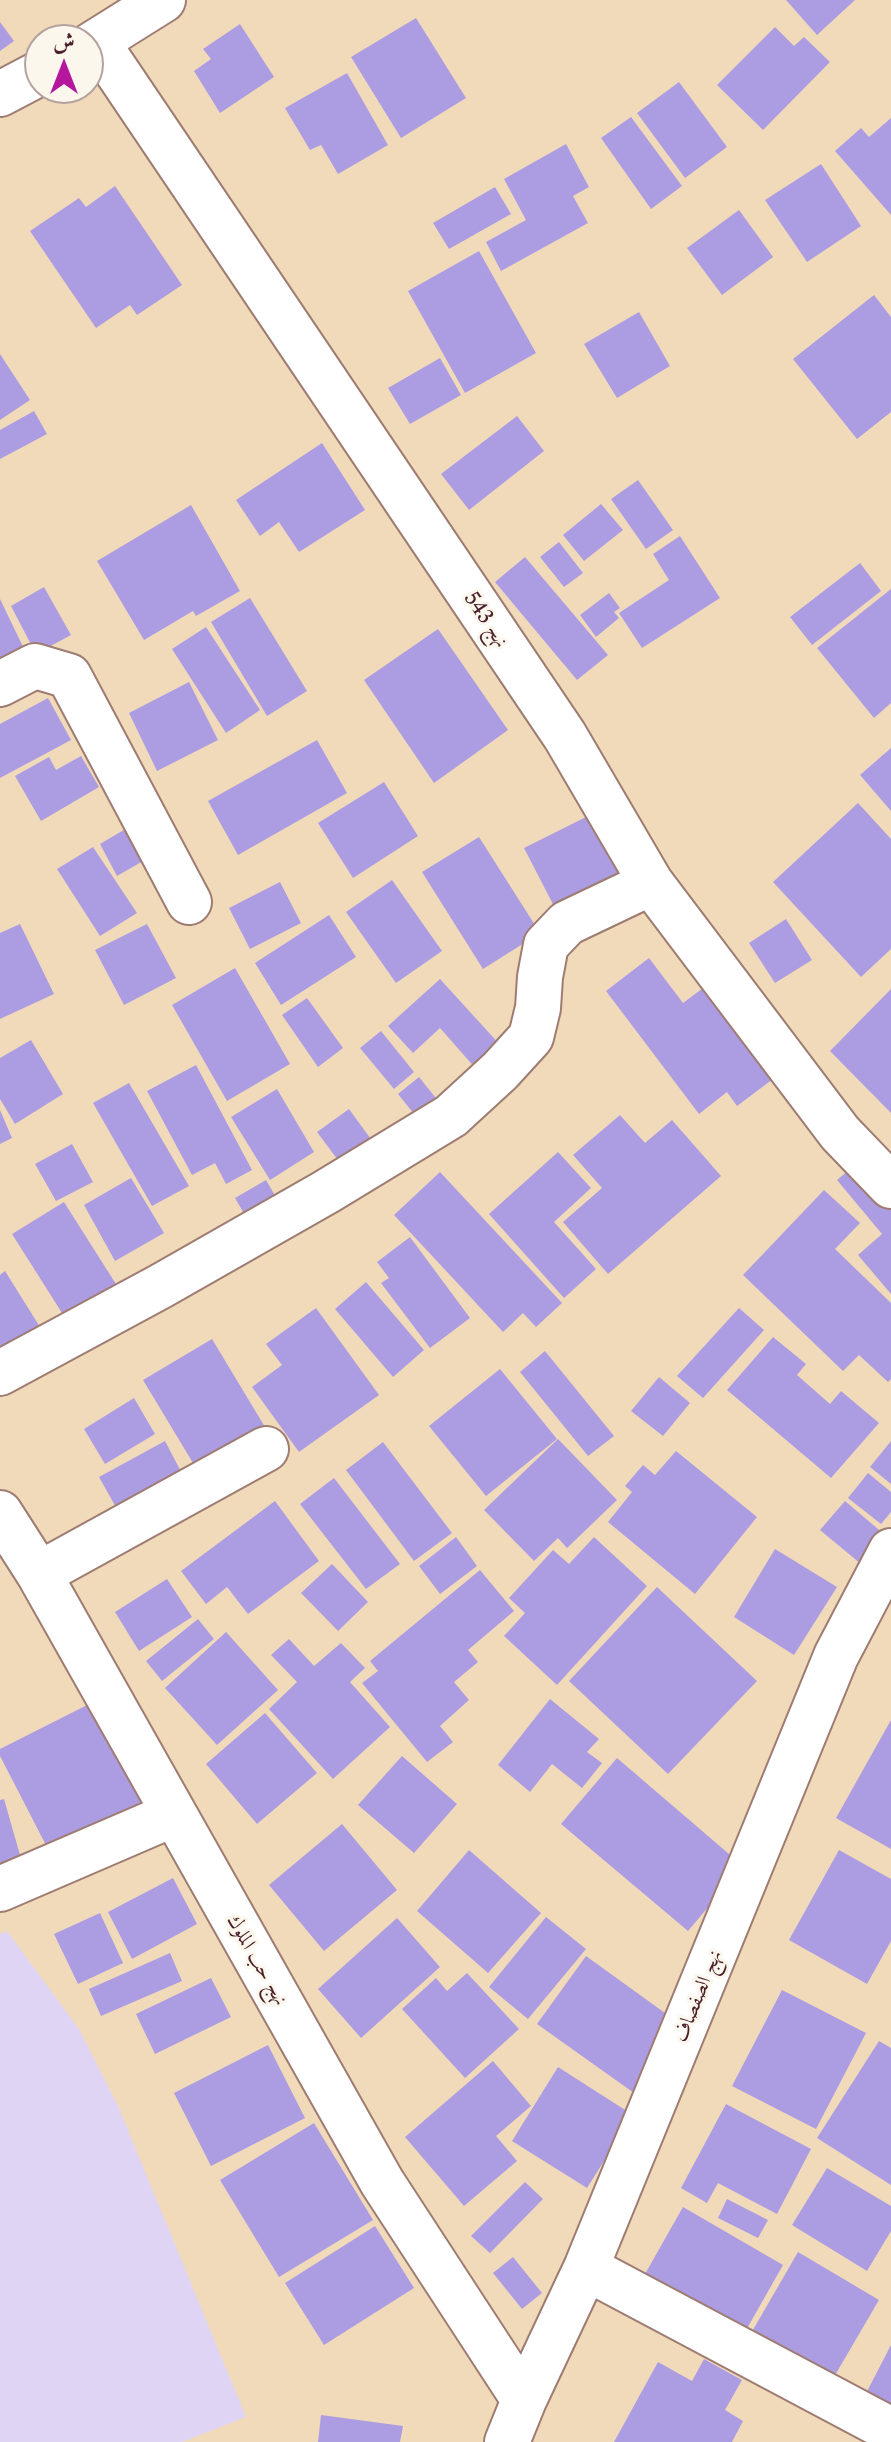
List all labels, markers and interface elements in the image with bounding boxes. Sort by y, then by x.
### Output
north arrow [24,24,104,104]
text: ش [53,28,75,55]
street label: نهج 543 [459,588,513,652]
street label: نهج حب الملوك [221,1910,293,2010]
street label: نهج الصفصاف [669,1946,727,2046]

